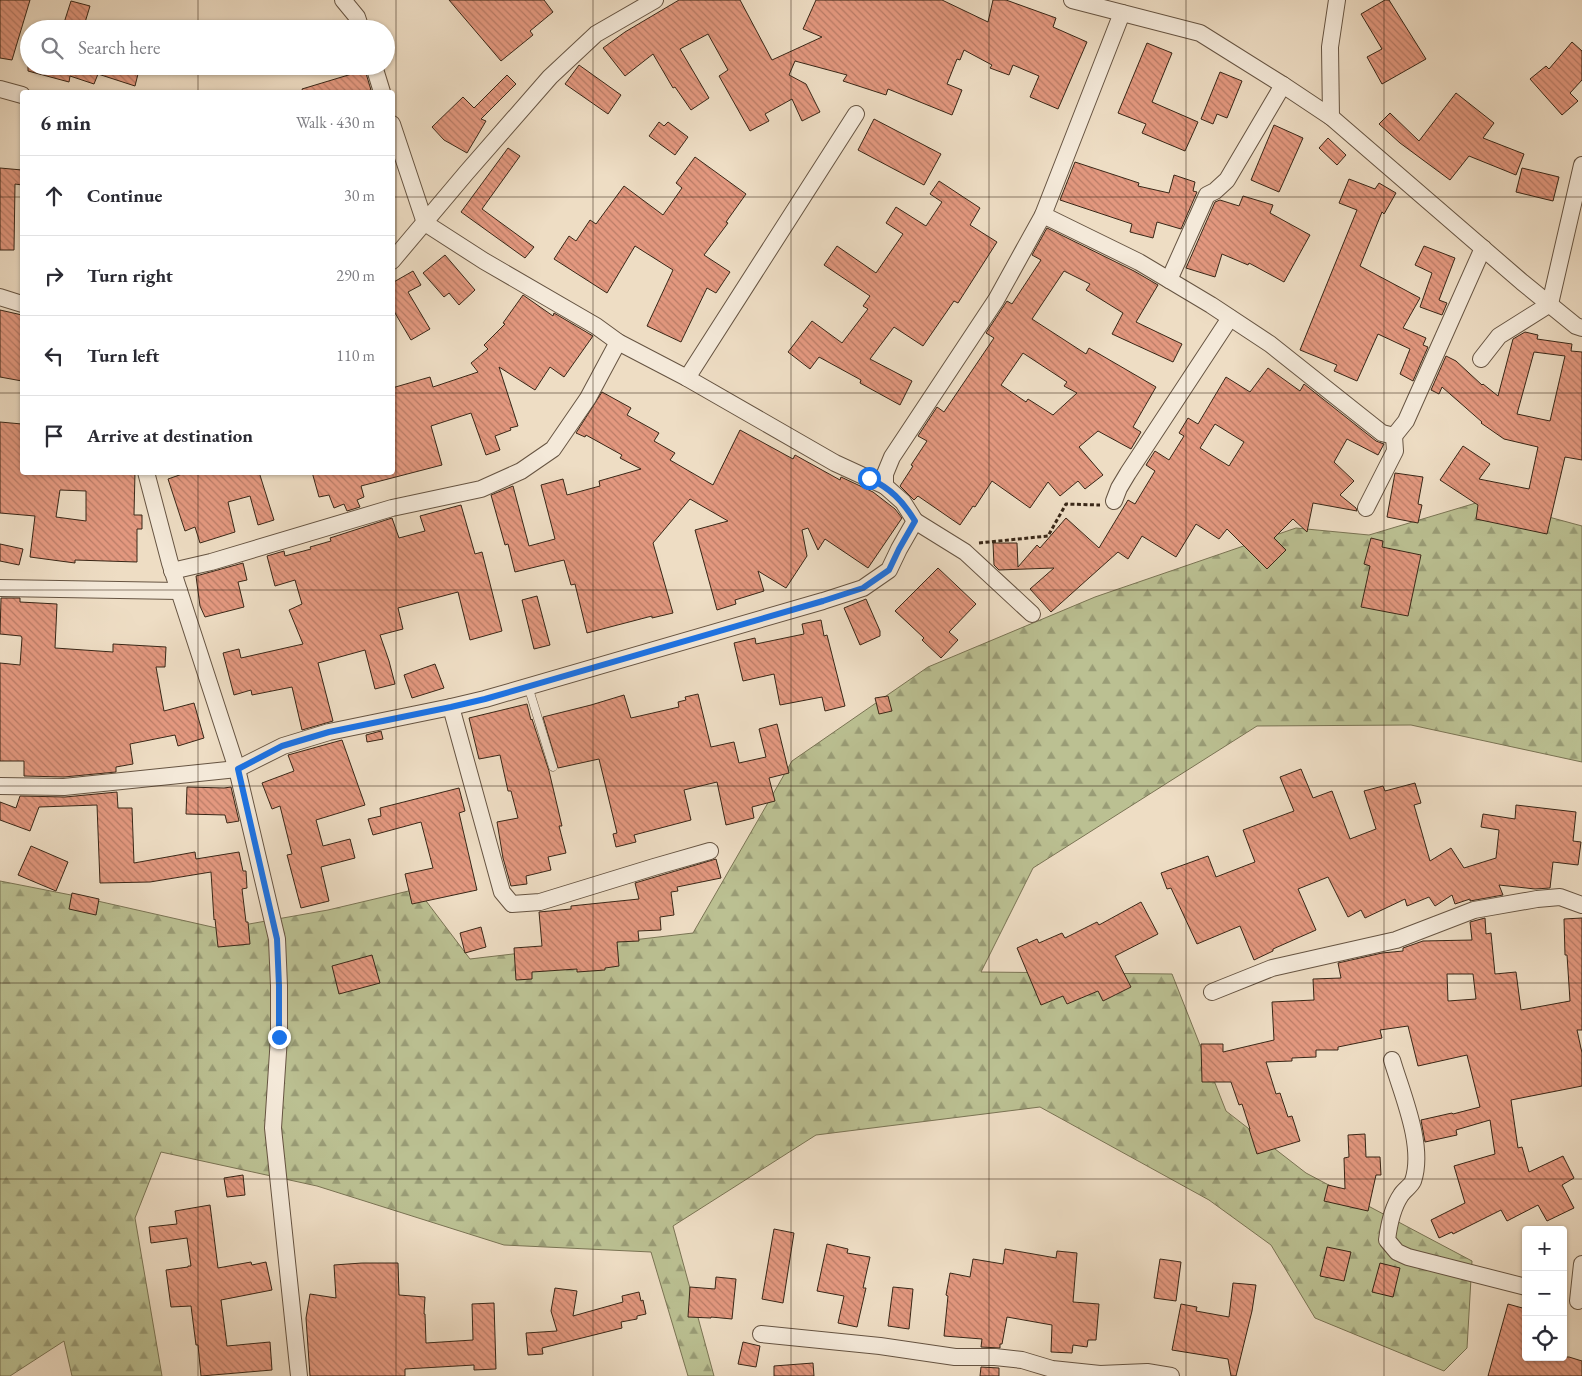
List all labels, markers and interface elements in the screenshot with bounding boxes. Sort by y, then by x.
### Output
search box [20,20,395,75]
icon: search [38,34,66,62]
text: Search here [78,35,160,60]
text: 6 min [40,109,91,136]
text: Walk · 430 m [296,112,375,133]
icon: ahead [40,182,68,210]
text: Continue [87,183,162,208]
text: 30 m [344,185,375,206]
icon: right [40,262,68,290]
text: Turn right [87,263,173,288]
text: 290 m [336,265,375,286]
icon: left [40,342,68,370]
text: Turn left [87,343,159,368]
text: 110 m [336,345,375,366]
icon: arrive [40,422,68,450]
text: Arrive at destination [87,423,253,448]
route start [858,467,881,490]
route end [268,1026,291,1049]
map controls [1522,1226,1567,1361]
button: + [1522,1226,1567,1271]
button: − [1522,1271,1567,1316]
button: locate [1522,1316,1567,1361]

